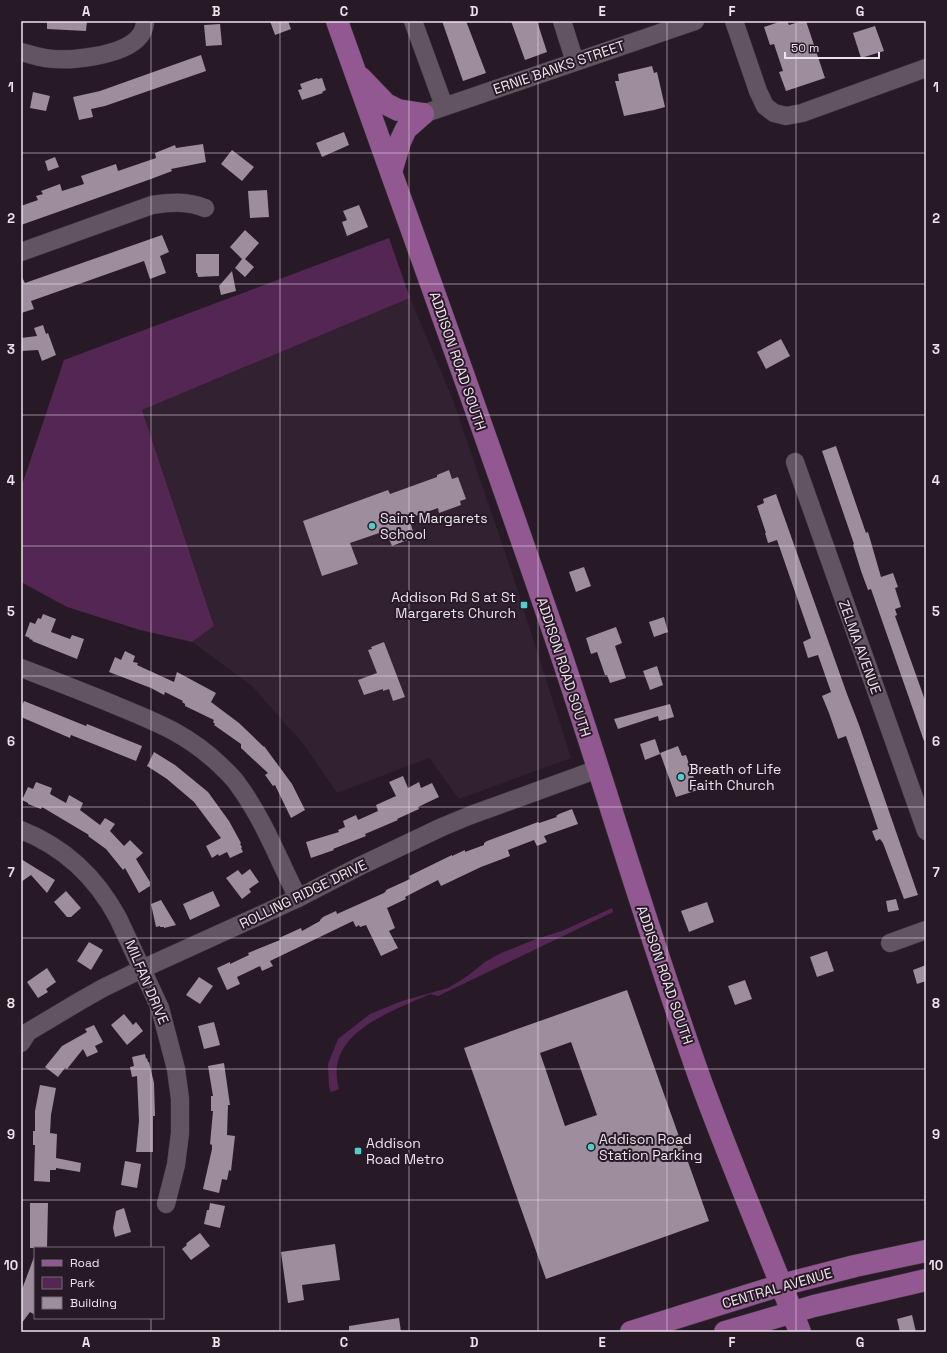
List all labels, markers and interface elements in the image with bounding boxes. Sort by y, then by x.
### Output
text: A [82,3,91,20]
text: B [212,3,221,20]
text: C [340,3,348,20]
text: D [470,3,479,20]
text: E [598,3,606,20]
text: F [729,3,736,20]
text: G [856,3,864,20]
scale bar [785,34,879,60]
street label: ERNIE BANKS STREET [491,36,627,98]
text: 50 m [791,40,819,56]
text: 1 [8,79,14,96]
text: 1 [933,79,939,96]
text: 2 [7,210,15,227]
text: 2 [932,210,940,227]
street label: ADDISON ROAD SOUTH [426,289,490,433]
text: 3 [7,341,15,358]
text: 3 [932,341,940,358]
text: 4 [7,472,15,489]
text: 4 [932,472,940,489]
place label: Saint Margarets School [380,509,488,543]
marker: Saint Margarets School [367,521,377,531]
place label: Addison Rd S at St Margarets Church [391,588,516,622]
street label: ADDISON ROAD SOUTH [533,595,595,739]
street label: ZELMA AVENUE [835,597,885,697]
marker: Addison Rd S at St Margarets Church [519,600,529,610]
text: 5 [7,603,15,620]
text: 5 [932,603,940,620]
text: 6 [7,733,15,750]
text: 6 [932,733,940,750]
place label: Breath of Life Faith Church [689,760,781,794]
marker: Breath of Life Faith Church [676,772,686,782]
street label: ROLLING RIDGE DRIVE [236,855,370,933]
text: 7 [7,864,15,881]
text: 7 [932,864,940,881]
street label: ADDISON ROAD SOUTH [633,903,697,1047]
street label: MILFAN DRIVE [121,937,173,1027]
text: 8 [7,995,15,1012]
text: 8 [932,995,940,1012]
text: 9 [7,1126,15,1143]
text: 9 [932,1126,940,1143]
place label: Addison Road Station Parking [599,1130,702,1164]
place label: Addison Road Metro [366,1134,444,1168]
marker: Addison Road Station Parking [586,1142,596,1152]
marker: Addison Road Metro [353,1146,363,1156]
legend [34,1247,164,1319]
text: Road [70,1255,99,1271]
text: 10 [4,1257,18,1274]
text: 10 [929,1257,943,1274]
street label: CENTRAL AVENUE [720,1264,834,1312]
text: Park [70,1275,95,1291]
text: Building [70,1295,117,1311]
text: A [82,1334,91,1351]
text: B [212,1334,221,1351]
text: C [340,1334,348,1351]
text: D [470,1334,479,1351]
text: E [598,1334,606,1351]
text: F [729,1334,736,1351]
text: G [856,1334,864,1351]

